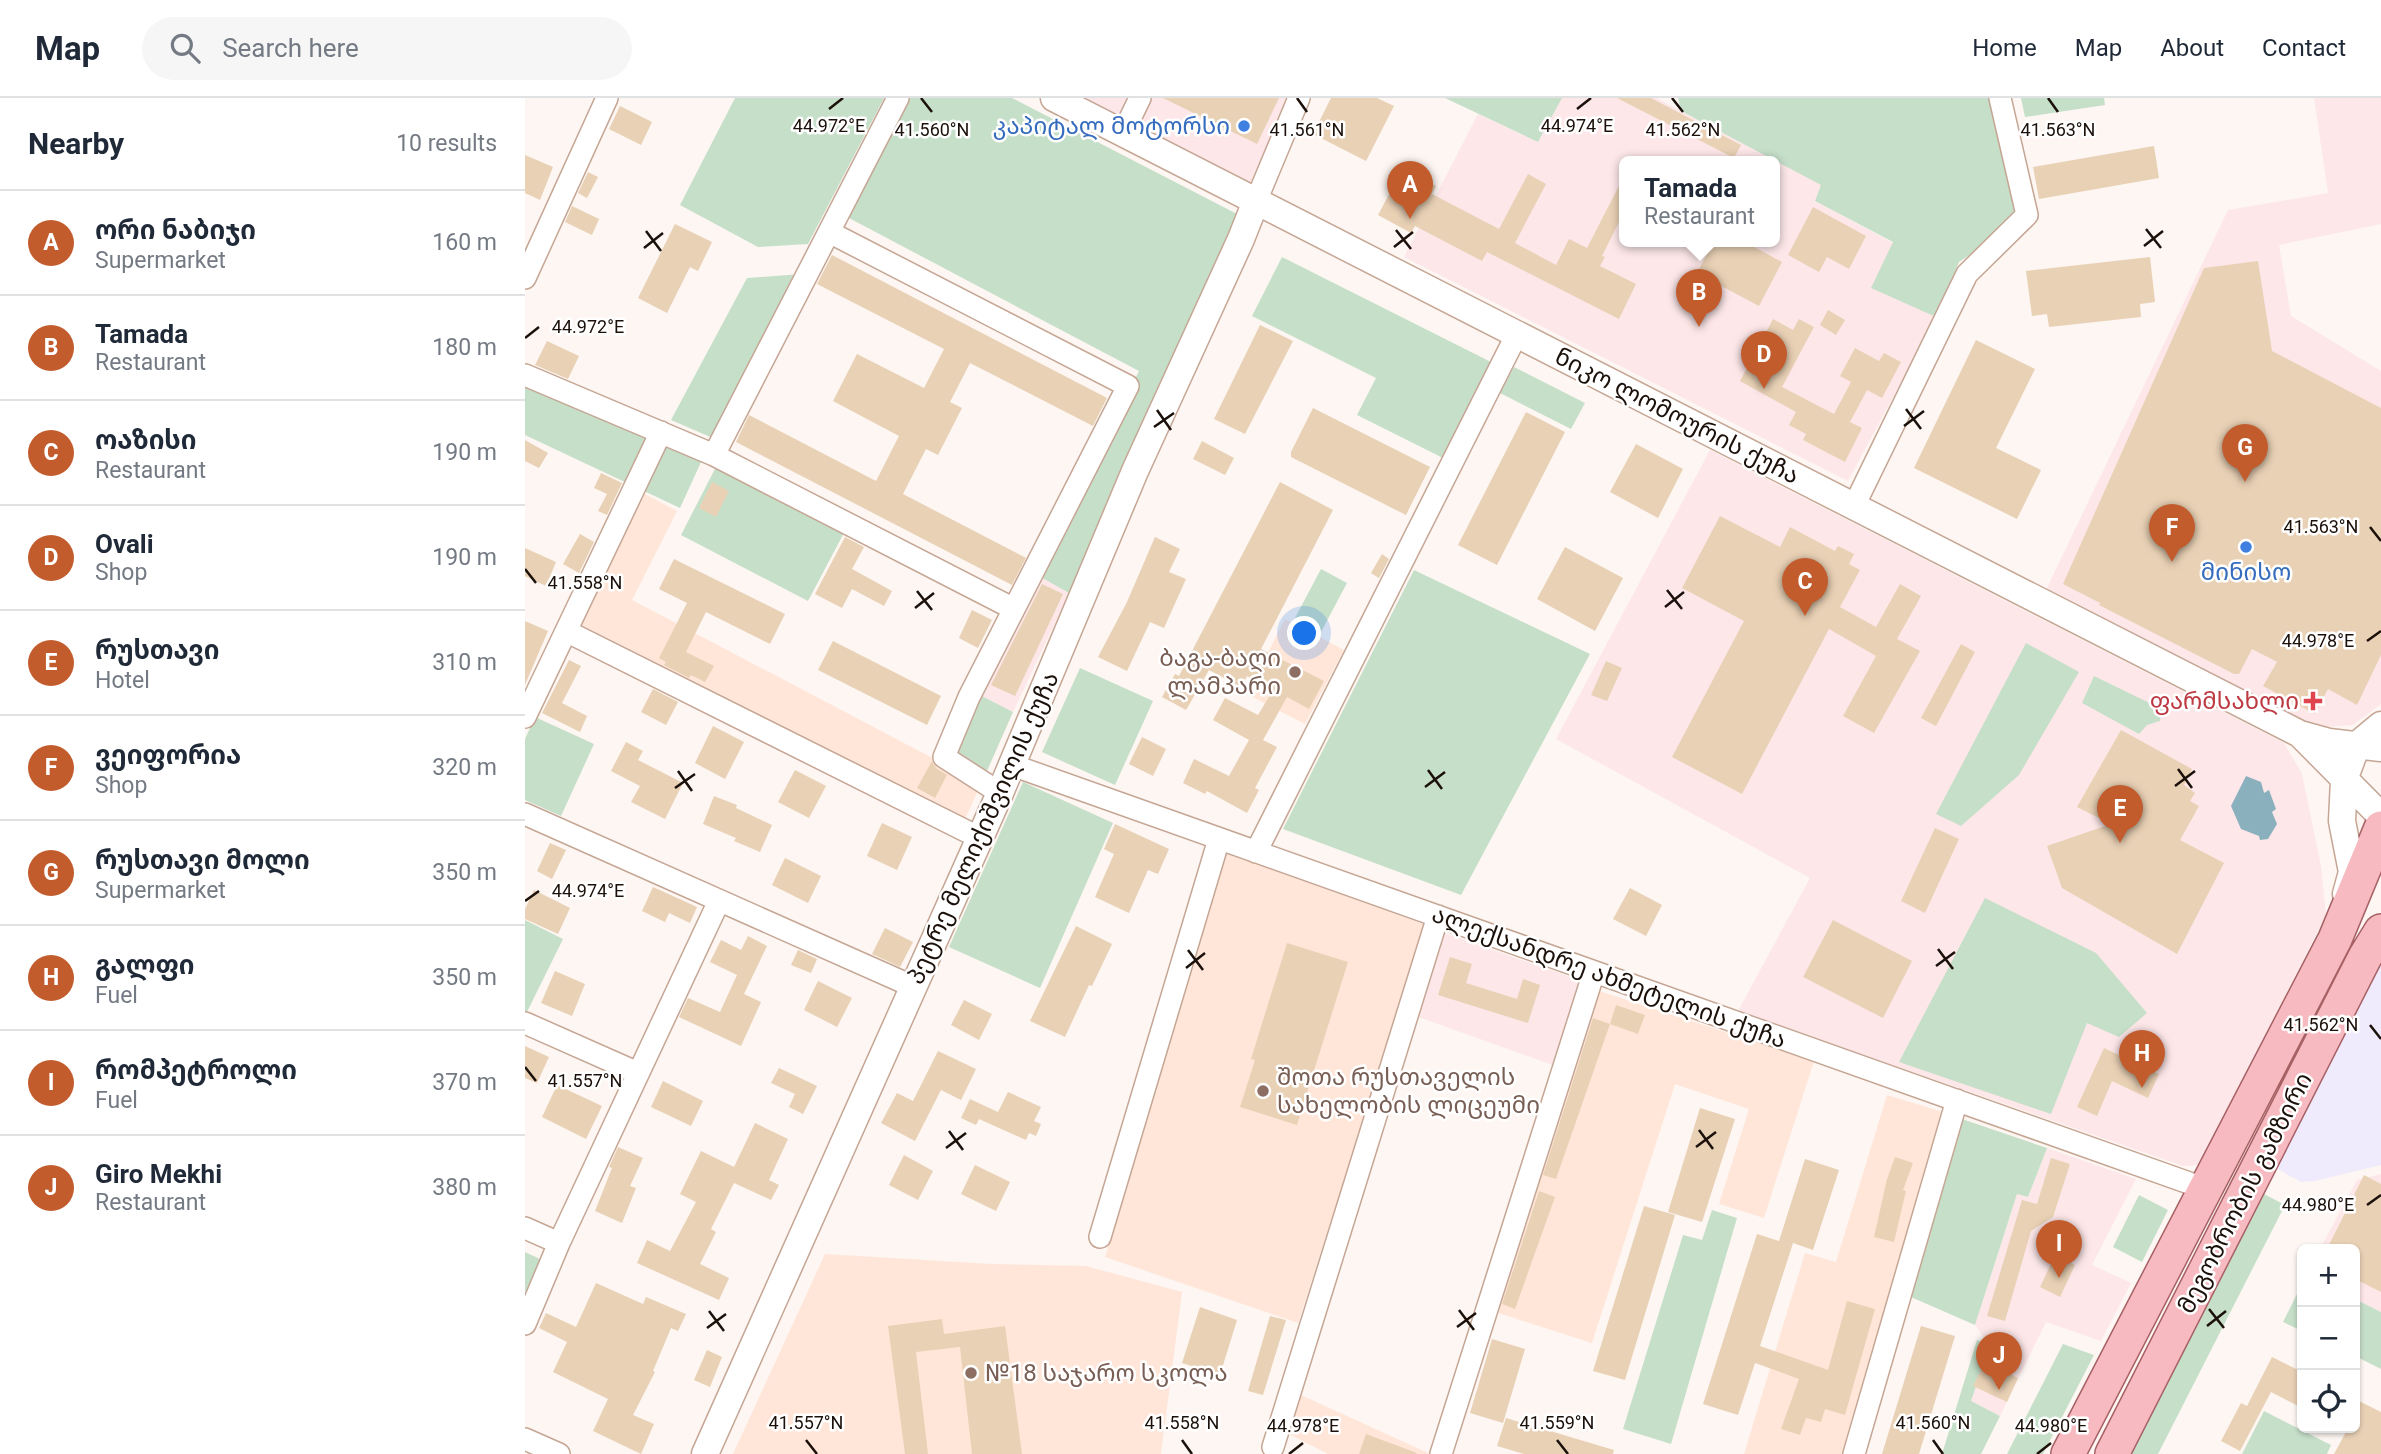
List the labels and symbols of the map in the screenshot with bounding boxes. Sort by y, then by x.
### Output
place label: კაპიტალ მოტორსი [993,112,1230,140]
text: 44.972°E [793,115,865,136]
text: 44.974°E [1541,115,1613,136]
marker: კაპიტალ მოტორსი [1236,118,1252,134]
text: 41.560°N [895,119,969,140]
text: 41.561°N [1270,119,1344,140]
text: 41.562°N [1646,119,1720,140]
text: 41.563°N [2021,119,2095,140]
pin: A [1387,161,1433,219]
pin: B [1676,269,1722,327]
text: 44.972°E [552,316,624,337]
pin: D [1741,331,1787,389]
street label: ნიკო ლომოურის ქუჩა [1550,342,1804,490]
pin: G [2222,424,2268,482]
pin: F [2149,504,2195,562]
text: 41.563°N [2284,516,2358,537]
marker: მინისო [2238,539,2254,555]
pin: C [1782,558,1828,616]
place label: მინისო [2201,558,2291,586]
text: 41.558°N [548,572,622,593]
your location [1287,616,1321,650]
text: 44.978°E [2282,630,2354,651]
place label: ბაგა-ბაღი ლამპარი [1159,644,1281,700]
marker: ბაგა-ბაღი ლამპარი [1287,664,1303,680]
street label: პეტრე მელიქიშვილის ქუჩა [901,668,1065,988]
place label: ფარმსახლი [2150,687,2299,715]
marker: ფარმსახლი [2305,693,2321,709]
pin: E [2097,785,2143,843]
text: 44.974°E [552,880,624,901]
street label: ალექსანდრე ახმეტელის ქუჩა [1428,900,1790,1054]
text: 41.562°N [2284,1014,2358,1035]
pin: H [2119,1030,2165,1088]
place label: შოთა რუსთაველის სახელობის ლიცეუმი [1277,1063,1540,1119]
street label: მეგობრობის გამზირი [2172,1068,2318,1318]
text: 41.557°N [548,1070,622,1091]
marker: შოთა რუსთაველის სახელობის ლიცეუმი [1255,1083,1271,1099]
text: 44.980°E [2282,1194,2354,1215]
pin: I [2036,1220,2082,1278]
pin: J [1976,1332,2022,1390]
place label: №18 საჯარო სკოლა [985,1359,1228,1387]
marker: №18 საჯარო სკოლა [963,1365,979,1381]
text: 41.557°N [769,1412,843,1433]
text: 41.558°N [1145,1412,1219,1433]
text: 41.559°N [1520,1412,1594,1433]
text: 41.560°N [1896,1412,1970,1433]
text: 44.978°E [1267,1415,1339,1436]
text: 44.980°E [2015,1415,2087,1436]

